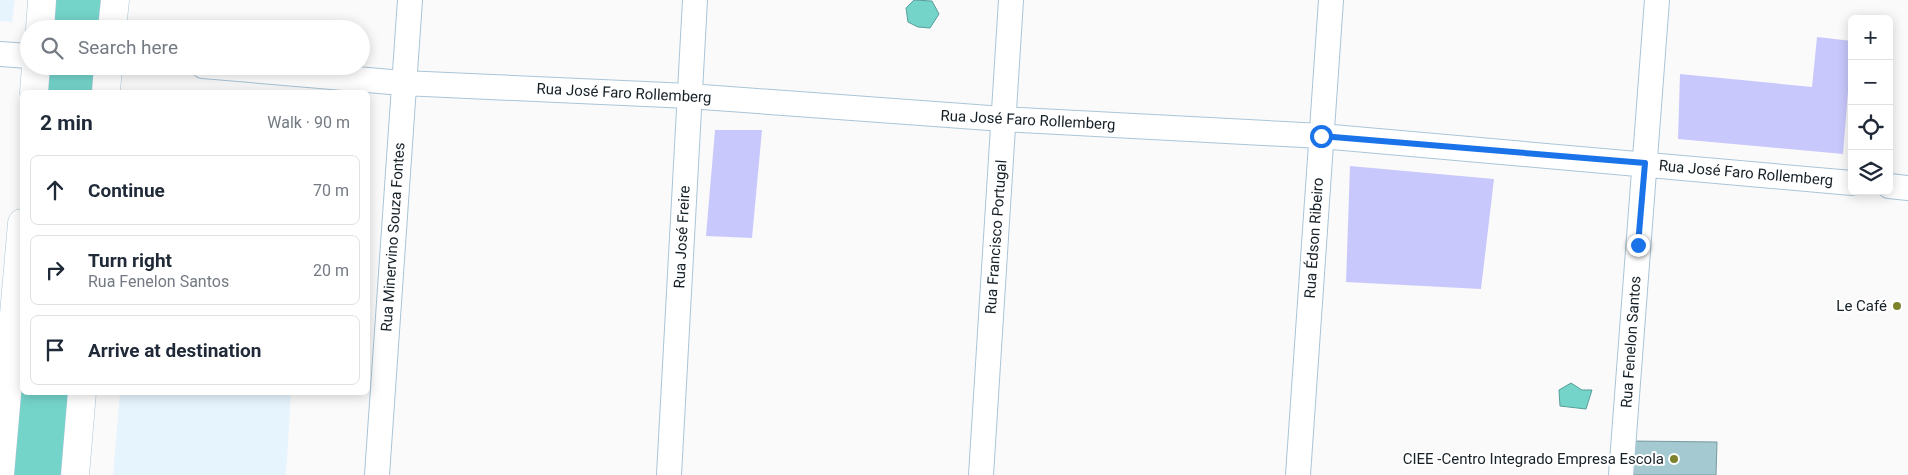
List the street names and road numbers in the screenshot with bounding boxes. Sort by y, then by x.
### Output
street label: Rua José Faro Rollemberg [536,79,712,107]
street label: Rua José Faro Rollemberg [940,106,1116,134]
street label: Rua Minervino Souza Fontes [377,142,409,332]
street label: Rua José Faro Rollemberg [1658,156,1834,190]
street label: Rua Francisco Portugal [982,159,1010,315]
street label: Rua Édson Ribeiro [1301,177,1327,299]
street label: Rua José Freire [670,185,694,289]
street label: Rua Fenelon Santos [1617,275,1645,409]

